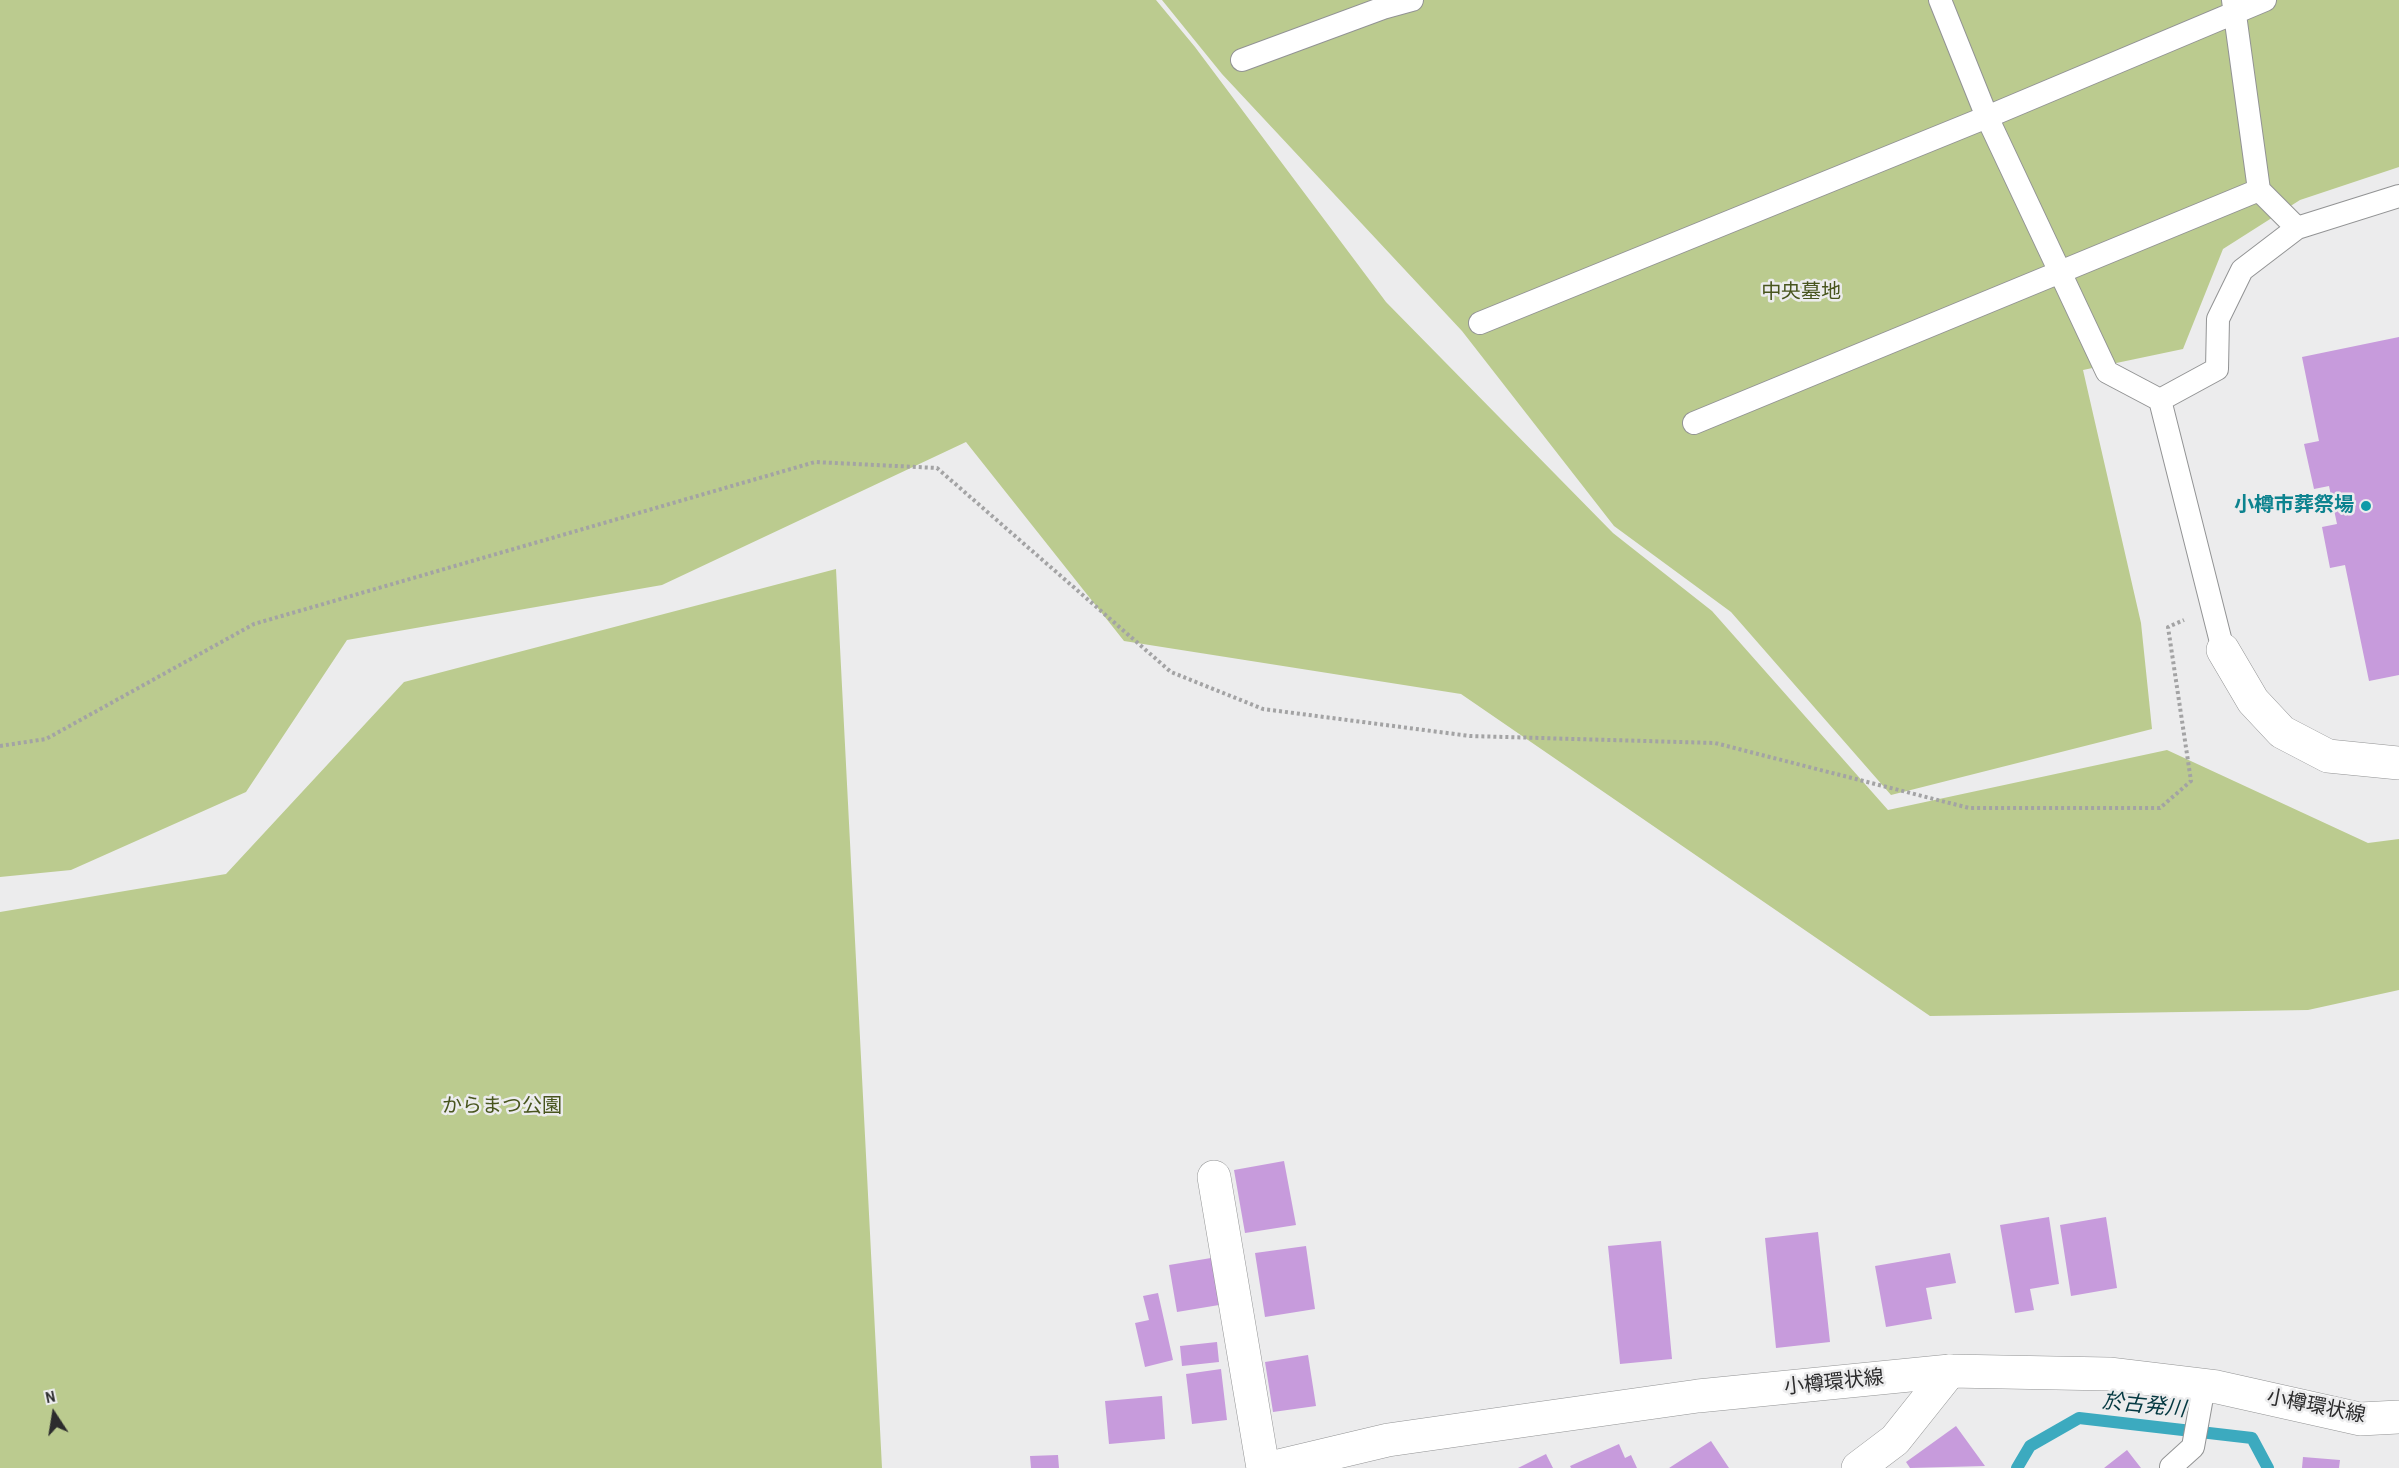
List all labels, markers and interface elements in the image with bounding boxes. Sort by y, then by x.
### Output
park label: 中央墓地 [1761,281,1841,305]
place label: 小樽市葬祭場 [2234,494,2354,518]
marker: 小樽市葬祭場 [2359,499,2373,513]
park label: からまつ公園 [442,1095,562,1119]
street label: 小樽環状線 [1783,1366,1885,1400]
north arrow [24,1384,84,1444]
text: N [43,1385,57,1408]
street label: 小樽環状線 [2265,1386,2367,1428]
water label: 於古発川 [2101,1389,2187,1423]

